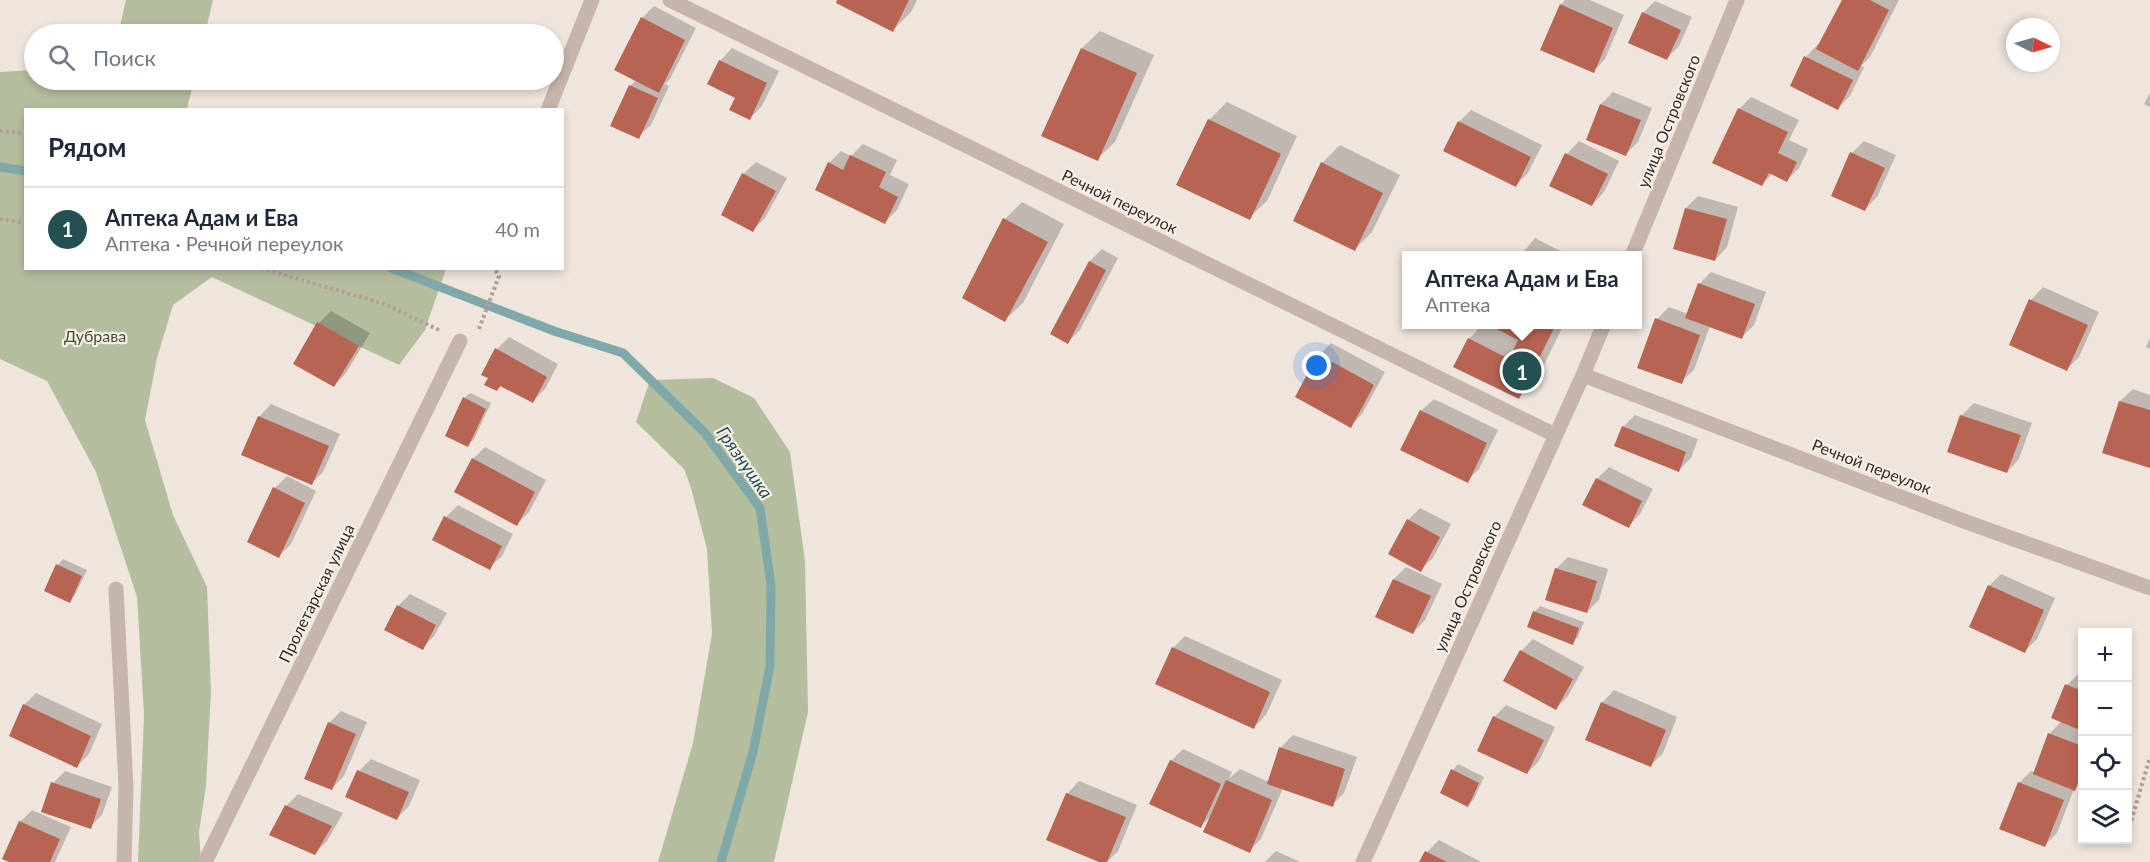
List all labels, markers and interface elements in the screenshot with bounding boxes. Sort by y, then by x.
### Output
north arrow [2006,18,2060,72]
search box [24,24,564,90]
icon: search [45,41,78,74]
text: Поиск [93,44,156,71]
street label: улица Островского [1633,52,1703,190]
text: Рядом [48,131,126,163]
street label: Речной переулок [1059,165,1181,237]
text: Аптека Адам и Ева [105,204,298,231]
text: 1 [62,217,73,241]
text: 40 m [495,217,540,241]
text: Аптека · Речной переулок [105,231,343,255]
popup [1402,251,1642,329]
text: Аптека Адам и Ева [1425,265,1619,292]
text: Аптека [1425,292,1491,316]
park label: Дубрава [64,326,126,345]
pin: 1 [1502,348,1541,394]
your location [1302,351,1331,380]
water label: Грязнушка [712,422,778,502]
street label: Речной переулок [1810,435,1935,498]
street label: улица Островского [1429,517,1505,655]
street label: Пролетарская улица [274,521,358,665]
map controls [2078,628,2132,844]
button: + [2078,628,2132,682]
button: − [2078,682,2132,736]
button: locate [2078,736,2132,790]
button: layers [2078,790,2132,844]

